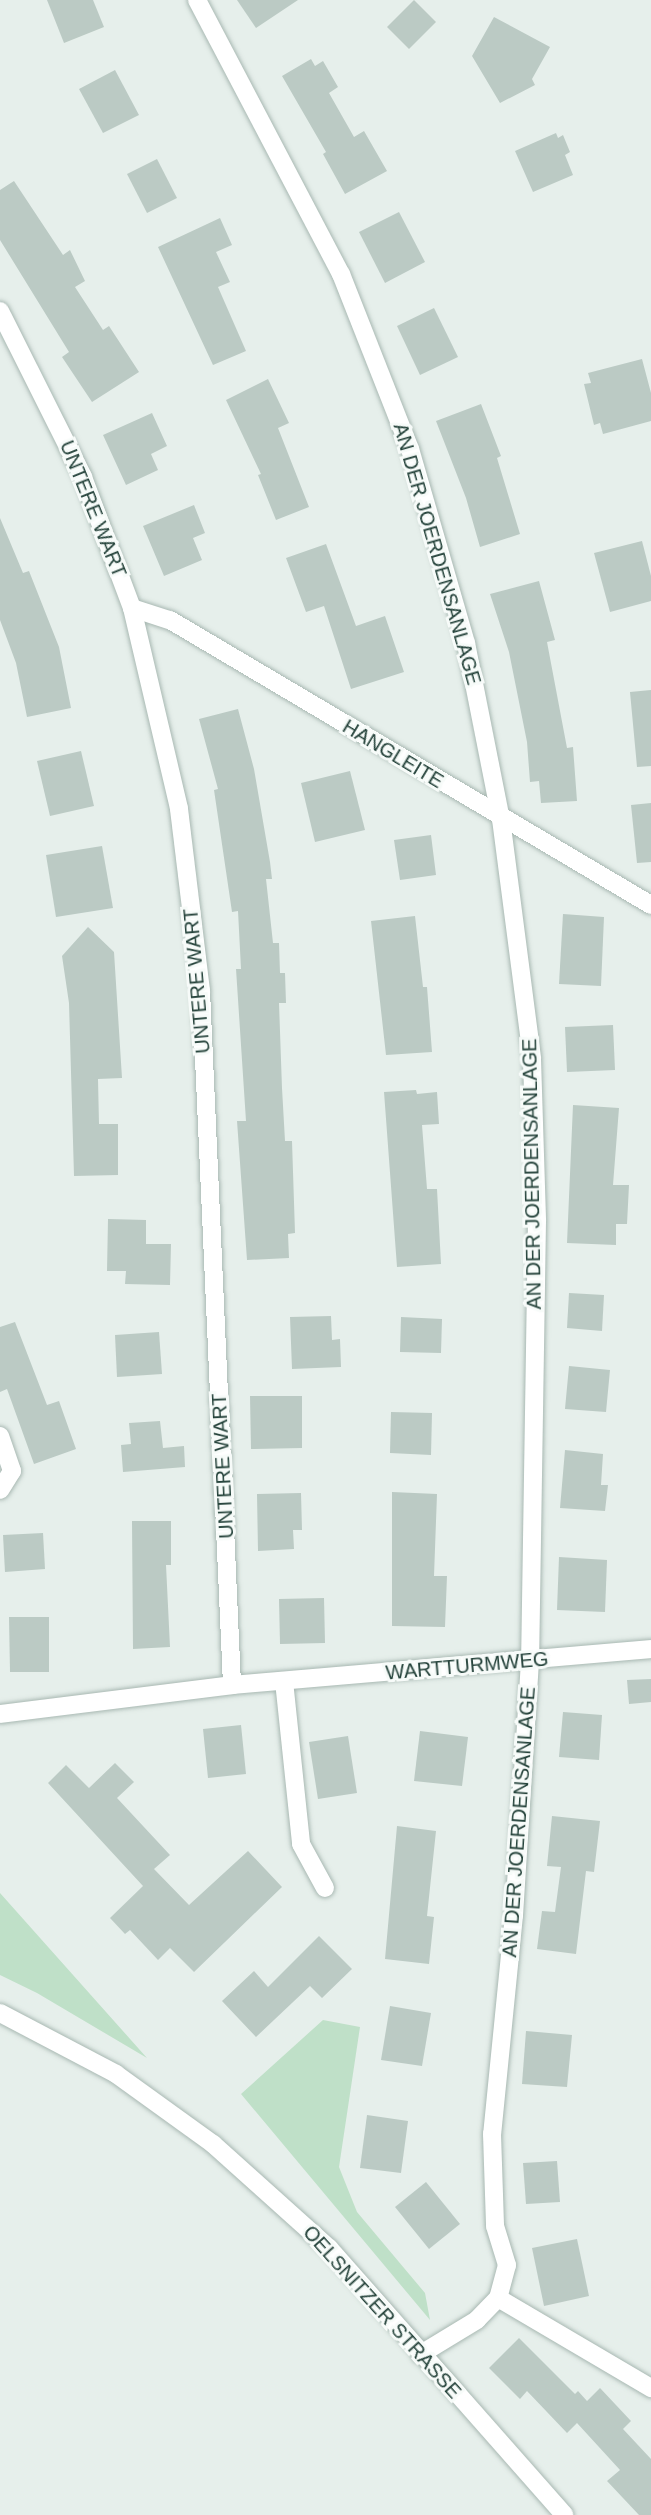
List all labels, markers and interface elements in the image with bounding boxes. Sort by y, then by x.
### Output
street label: AN DER JOERDENSANLAGE [388,420,486,688]
street label: UNTERE WART [55,437,131,581]
street label: HANGLEITE [338,715,448,793]
street label: UNTERE WART [179,907,215,1055]
street label: AN DER JOERDENSANLAGE [518,1038,546,1310]
street label: UNTERE WART [207,1393,239,1539]
street label: WARTTURMWEG [385,1647,549,1685]
street label: AN DER JOERDENSANLAGE [498,1686,540,1958]
street label: OELSNITZER STRASSE [298,2221,466,2403]

